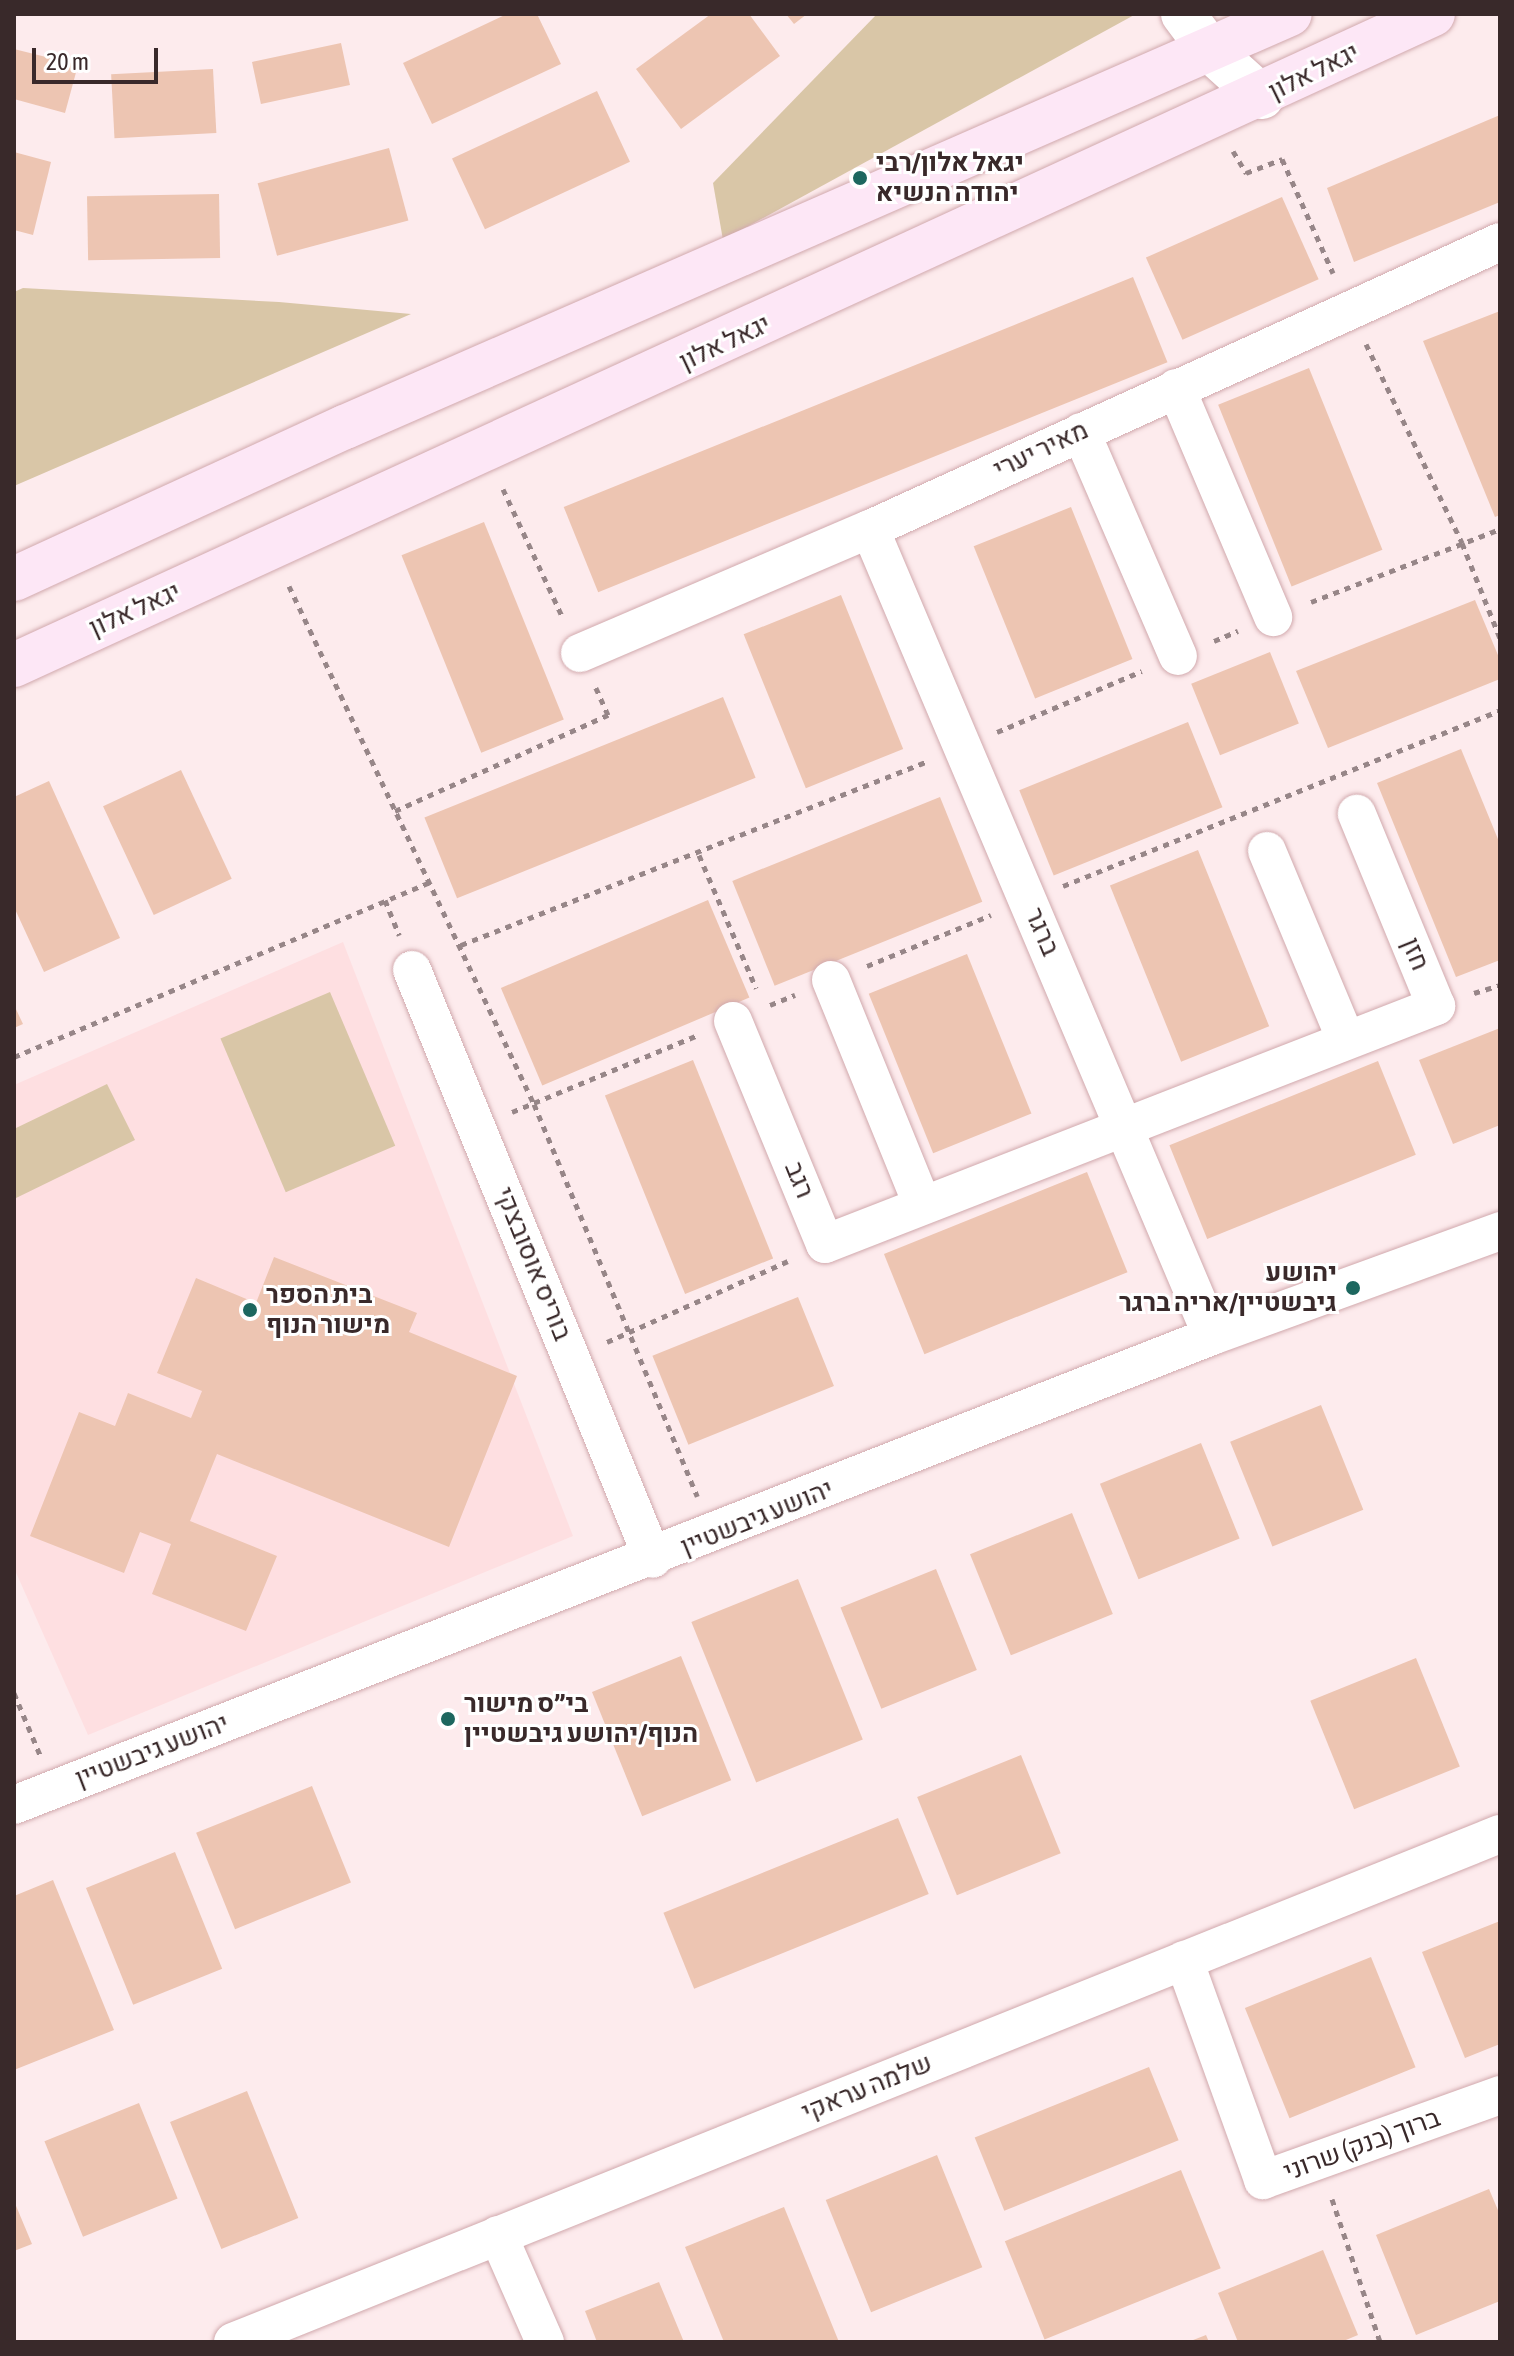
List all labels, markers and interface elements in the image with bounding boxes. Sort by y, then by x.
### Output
scale bar [36,32,162,82]
street label: יגאל אלון [1264,37,1364,107]
text: 20 m [46,48,89,75]
place label: יגאל אלון/רבי יהודה הנשיא [876,147,1024,208]
marker: יגאל אלון/רבי יהודה הנשיא [851,169,869,187]
street label: יגאל אלון [675,308,775,378]
street label: מאיר יערי [989,415,1093,485]
street label: יגאל אלון [84,576,186,644]
street label: ברגר [1018,903,1066,961]
street label: חזן [1394,933,1436,975]
street label: רגב [778,1157,820,1203]
street label: בוריס אוסובצקי [488,1183,578,1345]
place label: יהושע גיבשטיין/אריה ברגר [1119,1257,1337,1318]
place label: בית הספר מישור הנוף [266,1279,390,1340]
marker: יהושע גיבשטיין/אריה ברגר [1344,1279,1362,1297]
marker: בית הספר מישור הנוף [241,1301,259,1319]
street label: יהושע גיבשטיין [676,1473,838,1563]
place label: בי״ס מישור הנוף/יהושע גיבשטיין [464,1688,698,1750]
street label: יהושע גיבשטיין [71,1707,233,1795]
marker: בי״ס מישור הנוף/יהושע גיבשטיין [439,1710,457,1728]
street label: שלמה עראקי [797,2048,937,2128]
street label: ברוך (בנק) שרוני [1280,2102,1444,2188]

